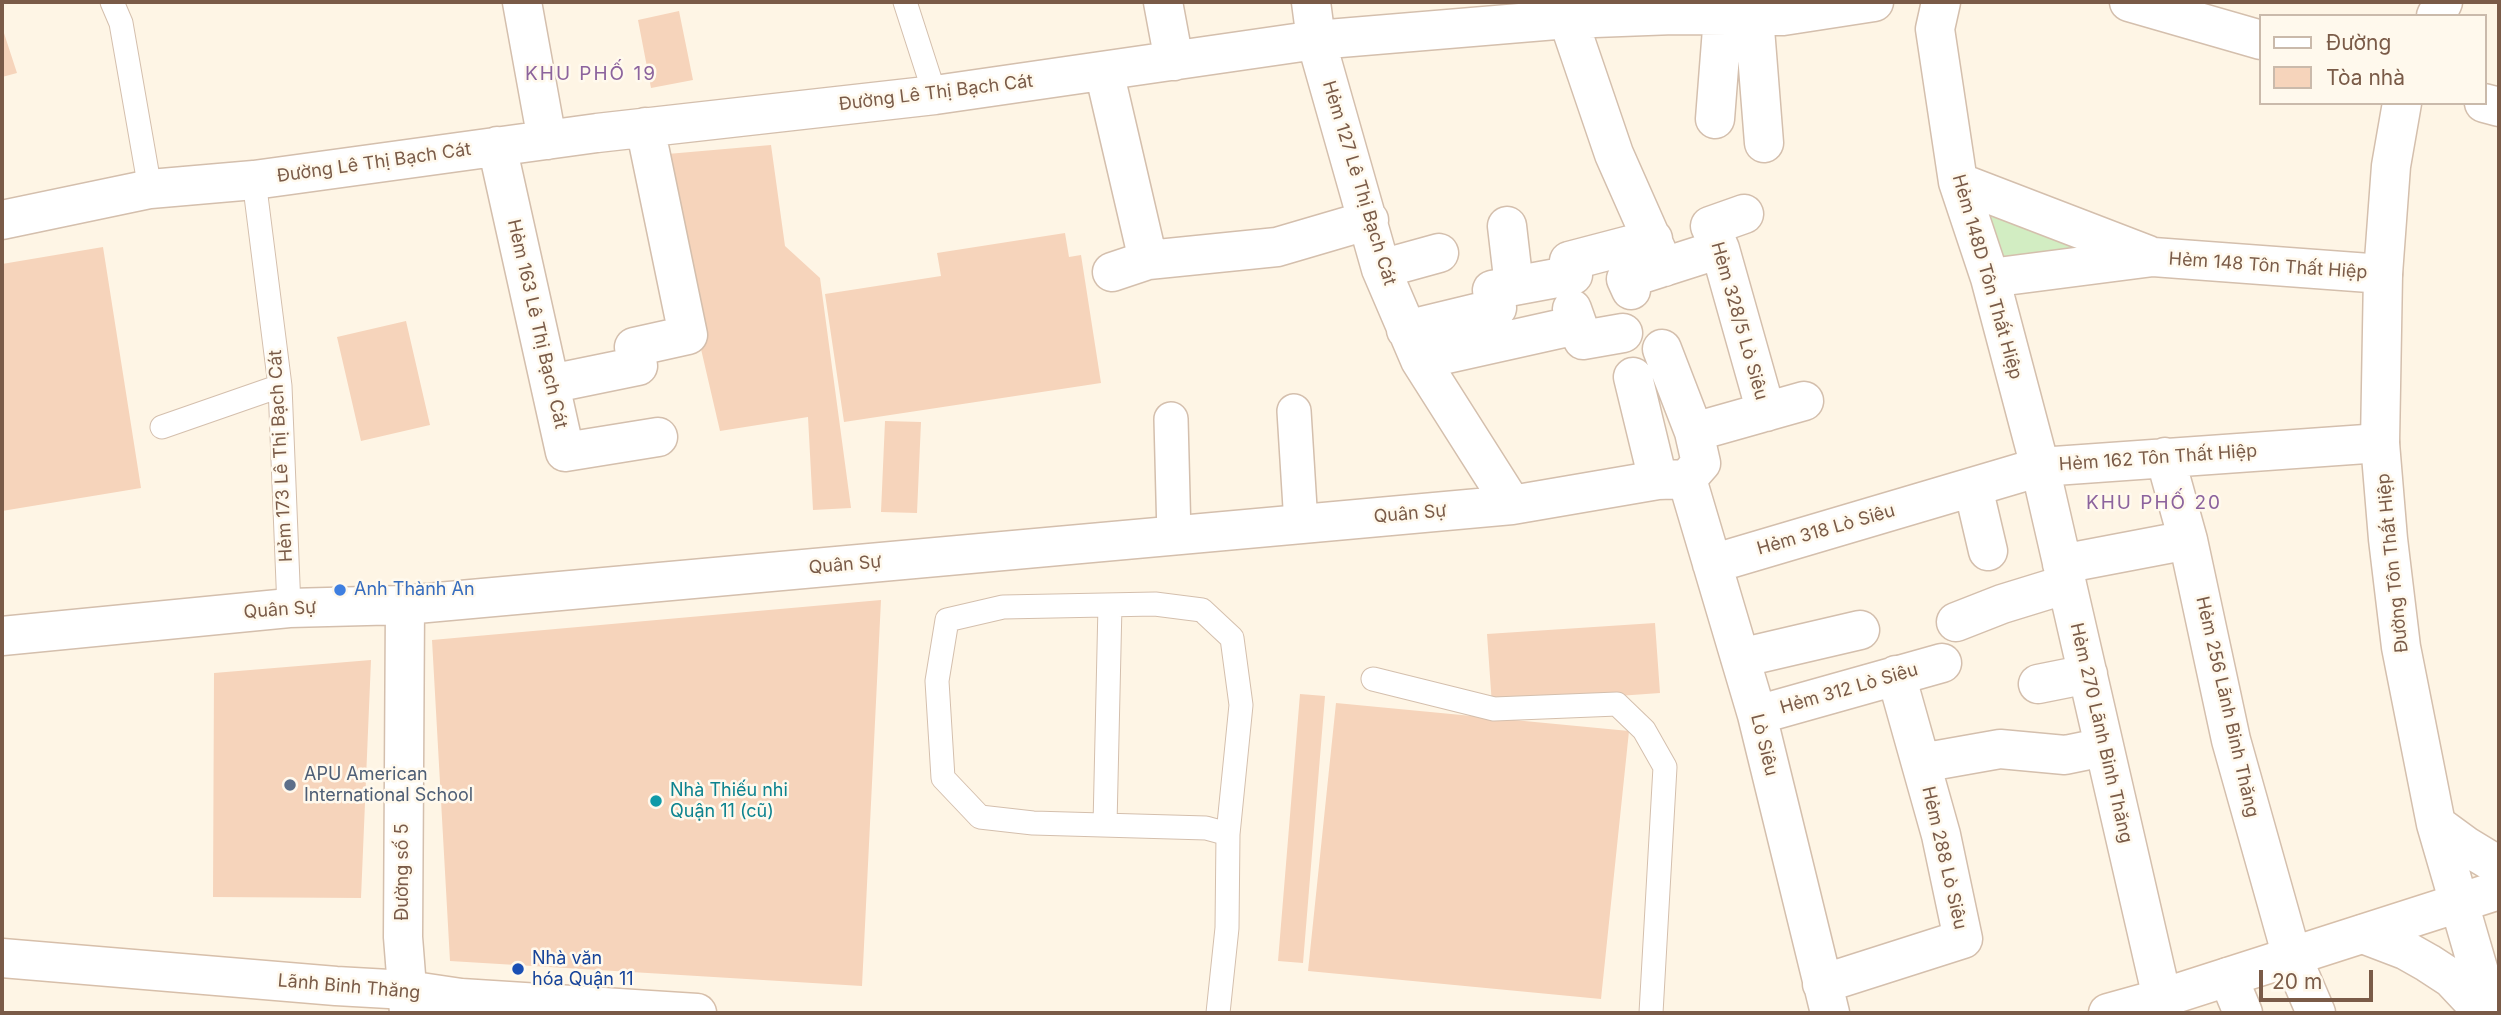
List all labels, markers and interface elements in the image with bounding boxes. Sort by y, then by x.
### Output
legend [2260,14,2487,105]
text: Đường [2326,30,2391,55]
district label: KHU PHỐ 19 [526,63,656,85]
text: Tòa nhà [2326,65,2405,90]
street label: Đường Lê Thị Bạch Cát [838,70,1034,116]
street label: Hẻm 127 Lê Thị Bạch Cát [1318,78,1400,288]
street label: Đường Lê Thị Bạch Cát [276,139,472,187]
street label: Hẻm 148D Tôn Thất Hiệp [1947,172,2027,382]
street label: Hẻm 163 Lê Thị Bạch Cát [502,217,572,431]
street label: Hẻm 328/5 Lò Siêu [1706,239,1772,403]
street label: Hẻm 148 Tôn Thất Hiệp [2168,248,2368,284]
street label: Hẻm 173 Lê Thị Bạch Cát [265,349,297,563]
street label: Hẻm 162 Tôn Thất Hiệp [2058,440,2258,476]
street label: Đường Tôn Thất Hiệp [2373,472,2413,654]
district label: KHU PHỐ 20 [2087,492,2221,514]
street label: Quân Sự [1373,500,1447,528]
street label: Hẻm 318 Lò Siêu [1755,500,1897,560]
street label: Quân Sự [808,551,882,579]
place label: Anh Thành An [354,579,475,601]
marker: Anh Thành An [332,582,348,598]
street label: Hẻm 256 Lãnh Binh Thăng [2191,594,2263,820]
street label: Quân Sự [243,597,317,623]
street label: Hẻm 270 Lãnh Binh Thăng [2065,621,2137,845]
street label: Hẻm 312 Lò Siêu [1778,659,1920,719]
street label: Lò Siêu [1746,712,1782,778]
place label: APU American International School [304,764,473,806]
marker: APU American International School [282,777,298,793]
place label: Nhà Thiếu nhi Quận 11 (cũ) [670,780,788,822]
street label: Hẻm 288 Lò Siêu [1917,784,1971,932]
marker: Nhà Thiếu nhi Quận 11 (cũ) [648,793,664,809]
street label: Đường số 5 [392,823,414,921]
place label: Nhà văn hóa Quận 11 [532,948,634,990]
scale bar [2263,956,2377,1000]
marker: Nhà văn hóa Quận 11 [510,961,526,977]
text: 20 m [2272,969,2322,994]
street label: Lãnh Binh Thăng [277,970,421,1004]

